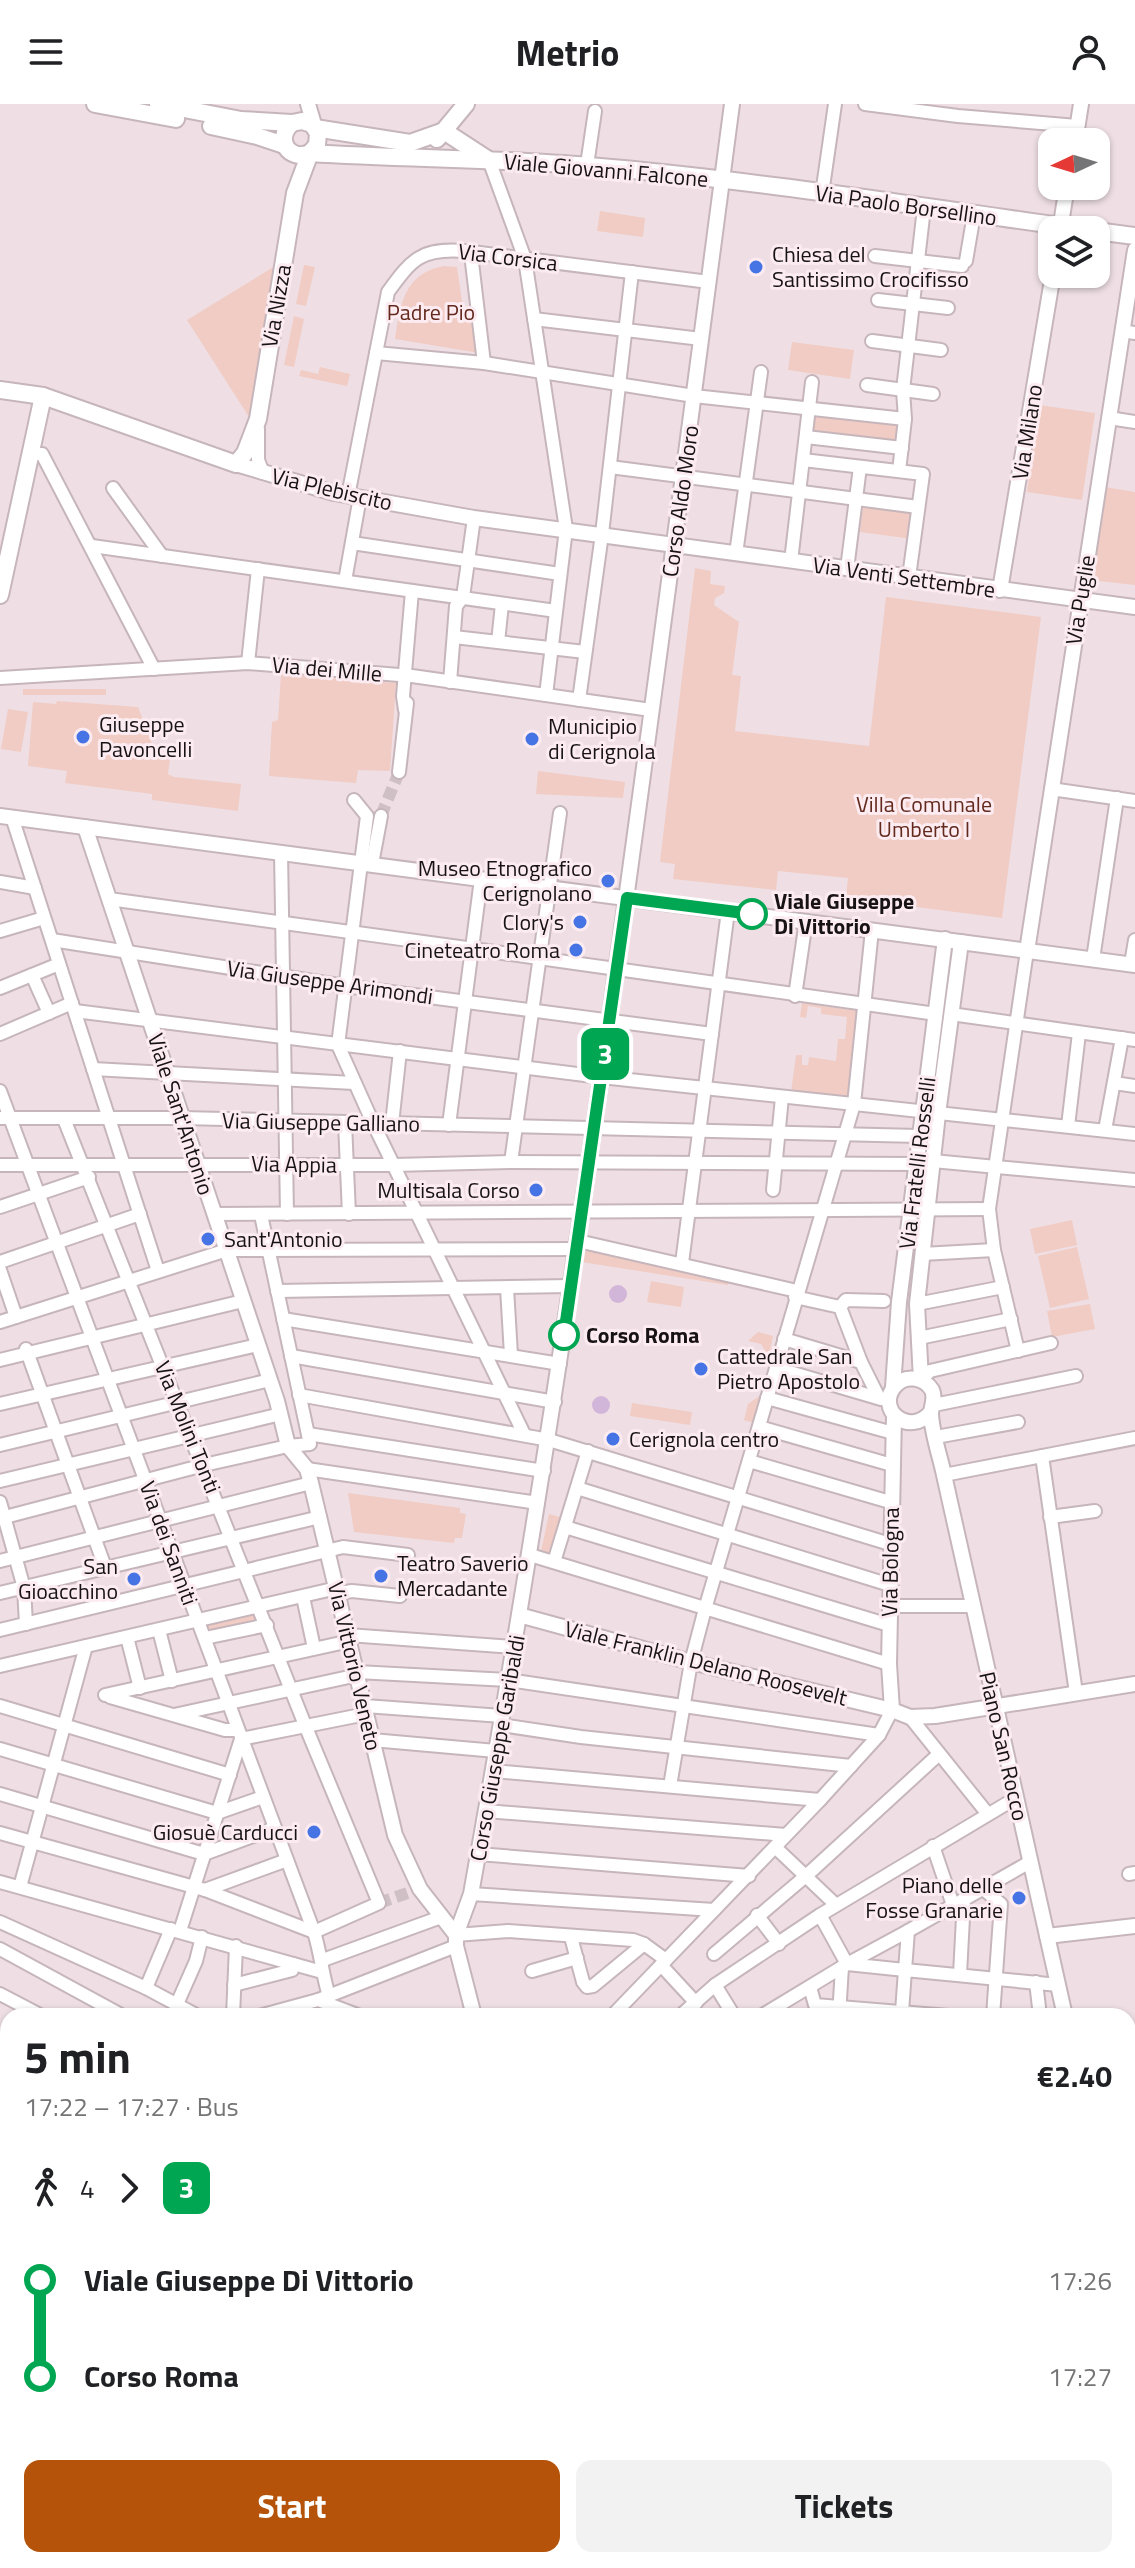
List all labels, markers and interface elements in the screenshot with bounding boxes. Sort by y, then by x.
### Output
text: Metrio [516,25,619,80]
icon: menu [24,30,68,74]
icon: person [1067,30,1111,74]
north arrow [1038,128,1110,200]
map controls [1038,128,1110,288]
street label: Viale Giovanni Falcone [502,144,710,196]
street label: Via Paolo Borsellino [813,175,999,235]
button: layers [1038,216,1110,288]
street label: Via Corsica [456,234,560,280]
place label: Chiesa del Santissimo Crocifisso [772,237,969,296]
marker: Chiesa del Santissimo Crocifisso [747,258,765,276]
street label: Via Nizza [252,262,300,350]
park label: Padre Pio [387,295,475,329]
street label: Via Milano [1003,382,1051,482]
street label: Corso Aldo Moro [653,423,707,579]
street label: Via Plebiscito [268,459,396,519]
street label: Via Venti Settembre [811,547,997,607]
street label: Via Puglie [1056,553,1104,647]
street label: Via dei Mille [270,647,384,691]
place label: Giuseppe Pavoncelli [99,707,192,766]
place label: Municipio di Cerignola [548,709,655,768]
marker: Giuseppe Pavoncelli [74,728,92,746]
marker: Municipio di Cerignola [523,730,541,748]
park label: Villa Comunale Umberto I [856,787,992,846]
place label: Museo Etnografico Cerignolano [418,851,592,910]
marker: Museo Etnografico Cerignolano [599,872,617,890]
place label: Viale Giuseppe Di Vittorio [774,884,914,943]
marker: Viale Giuseppe Di Vittorio [737,899,767,929]
place label: Clory's [502,905,564,939]
marker: Clory's [571,913,589,931]
place label: Cineteatro Roma [405,933,560,967]
marker: Cineteatro Roma [567,941,585,959]
street label: Via Giuseppe Arimondi [225,951,435,1013]
line badge: 3 [579,1028,631,1080]
street label: Viale Sant'Antonio [139,1029,223,1199]
text: 3 [597,1032,613,1075]
street label: Via Fratelli Rosselli [890,1075,944,1251]
street label: Via Giuseppe Galliano [222,1103,420,1141]
street label: Via Appia [251,1146,337,1182]
place label: Multisala Corso [377,1173,520,1207]
marker: Multisala Corso [527,1181,545,1199]
place label: Sant'Antonio [224,1222,343,1256]
marker: Sant'Antonio [199,1230,217,1248]
place label: Corso Roma [586,1318,699,1352]
marker: Corso Roma [549,1320,579,1350]
place label: Cattedrale San Pietro Apostolo [717,1339,860,1398]
street label: Via Molini Tonti [146,1356,230,1498]
marker: Cattedrale San Pietro Apostolo [692,1360,710,1378]
place label: Cerignola centro [629,1422,779,1456]
marker: Cerignola centro [604,1430,622,1448]
street label: Via dei Sanniti [131,1476,207,1610]
street label: Via Bologna [872,1507,908,1617]
place label: Teatro Saverio Mercadante [397,1546,529,1605]
place label: San Gioacchino [18,1549,118,1608]
marker: Teatro Saverio Mercadante [372,1567,390,1585]
marker: San Gioacchino [125,1570,143,1588]
street label: Via Vittorio Veneto [319,1578,391,1754]
street label: Viale Franklin Delano Roosevelt [561,1611,851,1715]
street label: Corso Giuseppe Garibaldi [460,1632,534,1864]
street label: Piano San Rocco [970,1668,1038,1824]
place label: Giosuè Carducci [153,1815,298,1849]
marker: Giosuè Carducci [305,1823,323,1841]
place label: Piano delle Fosse Granarie [865,1868,1003,1927]
marker: Piano delle Fosse Granarie [1010,1889,1028,1907]
text: 5 min [24,2023,131,2090]
text: €2.40 [1037,2053,1112,2099]
text: 17:22 – 17:27 · Bus [24,2087,239,2126]
icon: walk [24,2166,68,2210]
icon: forward [107,2166,151,2210]
text: 3 [179,2166,194,2209]
text: 4 [80,2169,95,2208]
text: Viale Giuseppe Di Vittorio [84,2257,414,2303]
text: 17:26 [1048,2261,1112,2300]
text: Corso Roma [84,2353,239,2399]
text: 17:27 [1048,2357,1112,2396]
button: Start [24,2460,560,2552]
button: Tickets [576,2460,1112,2552]

